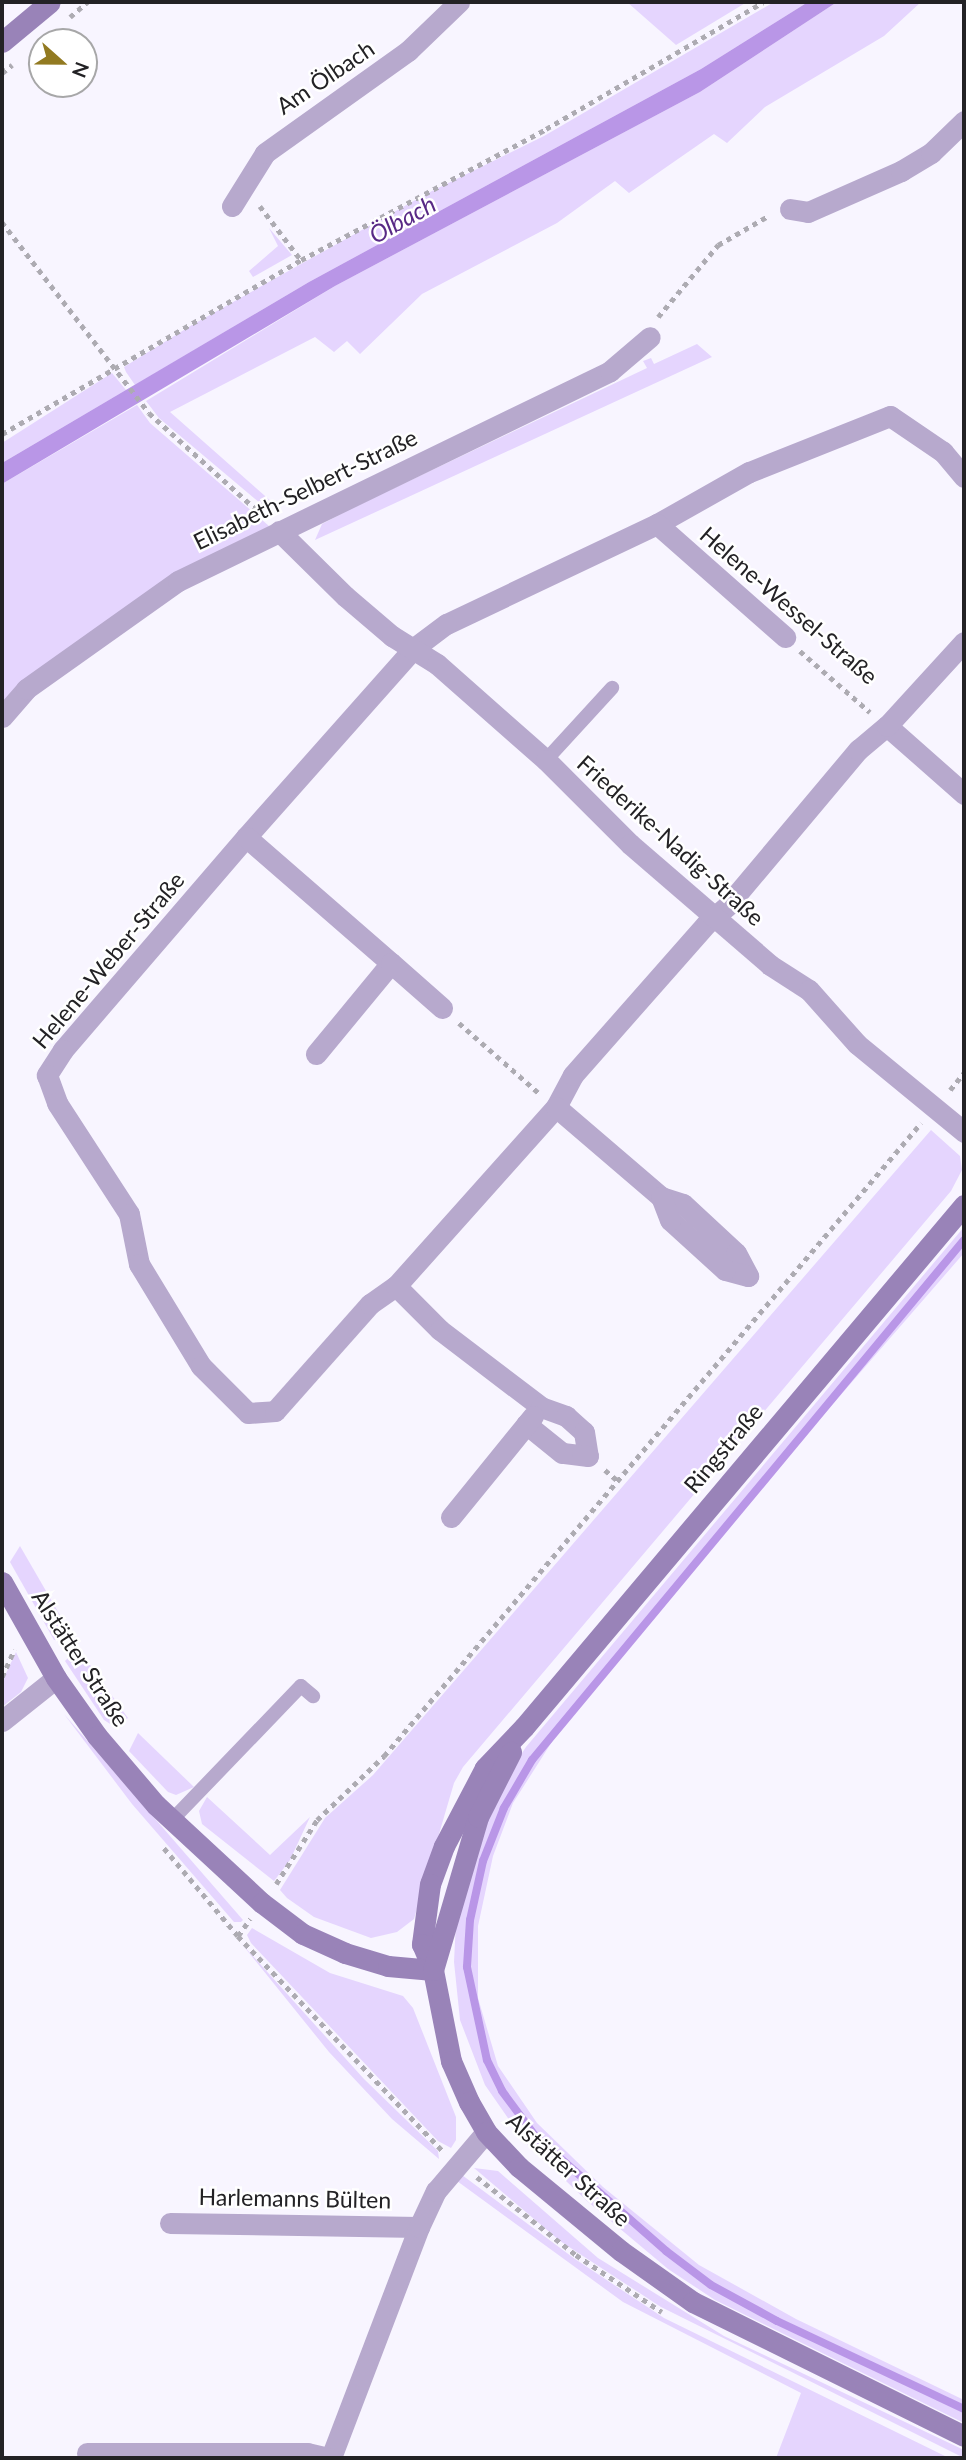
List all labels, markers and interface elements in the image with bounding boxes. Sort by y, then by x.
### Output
north arrow [28,28,98,98]
street label: Am Ölbach [271,34,379,120]
text: N [68,59,95,81]
water label: Ölbach [364,189,440,249]
street label: Elisabeth-Selbert-Straße [189,423,421,555]
street label: Helene-Wessel-Straße [695,520,883,690]
street label: Friederike-Nadig-Straße [572,749,770,931]
street label: Helene-Weber-Straße [26,866,190,1054]
street label: Ringstraße [678,1398,768,1498]
street label: Alstätter Straße [26,1584,136,1732]
street label: Alstätter Straße [501,2106,637,2232]
street label: Harlemanns Bülten [199,2183,391,2213]

